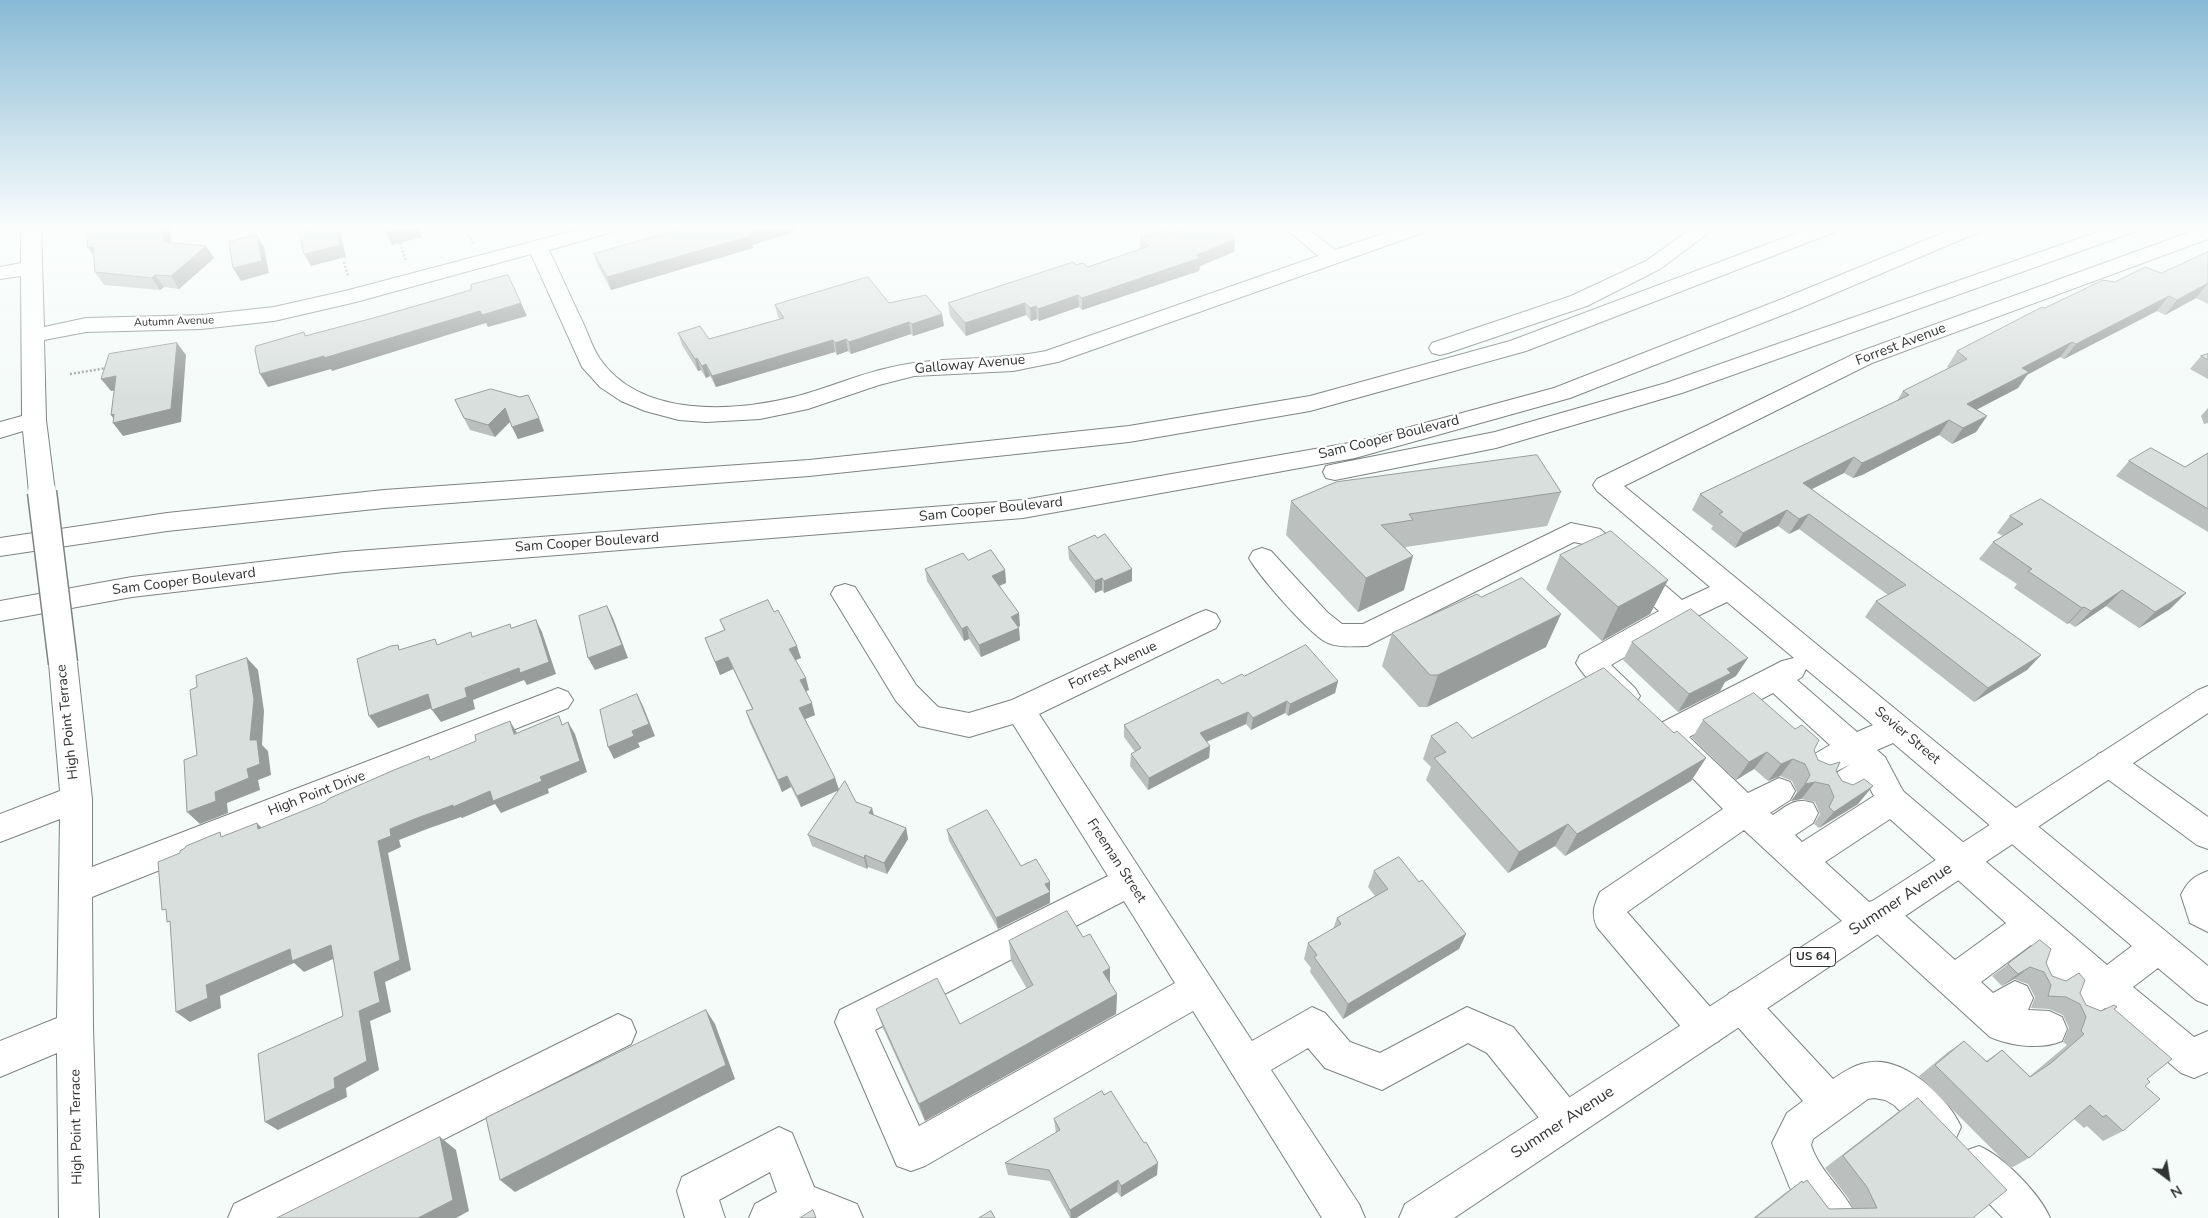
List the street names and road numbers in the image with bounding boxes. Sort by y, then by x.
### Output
street label: Autumn Avenue [134,314,214,330]
street label: Forrest Avenue [1853,320,1949,370]
street label: Galloway Avenue [914,352,1026,378]
street label: Sam Cooper Boulevard [1317,412,1461,464]
street label: Sam Cooper Boulevard [918,494,1064,526]
street label: Sam Cooper Boulevard [514,530,660,556]
street label: Sam Cooper Boulevard [111,565,257,599]
street label: Forrest Avenue [1066,638,1160,694]
street label: High Point Terrace [54,664,82,780]
street label: Sevier Street [1871,704,1943,768]
street label: High Point Drive [266,768,368,820]
street label: Freeman Street [1083,816,1149,906]
street label: Summer Avenue [1846,860,1956,940]
road number: US 64 [1790,948,1836,966]
street label: High Point Terrace [68,1069,86,1185]
street label: Summer Avenue [1508,1083,1618,1163]

